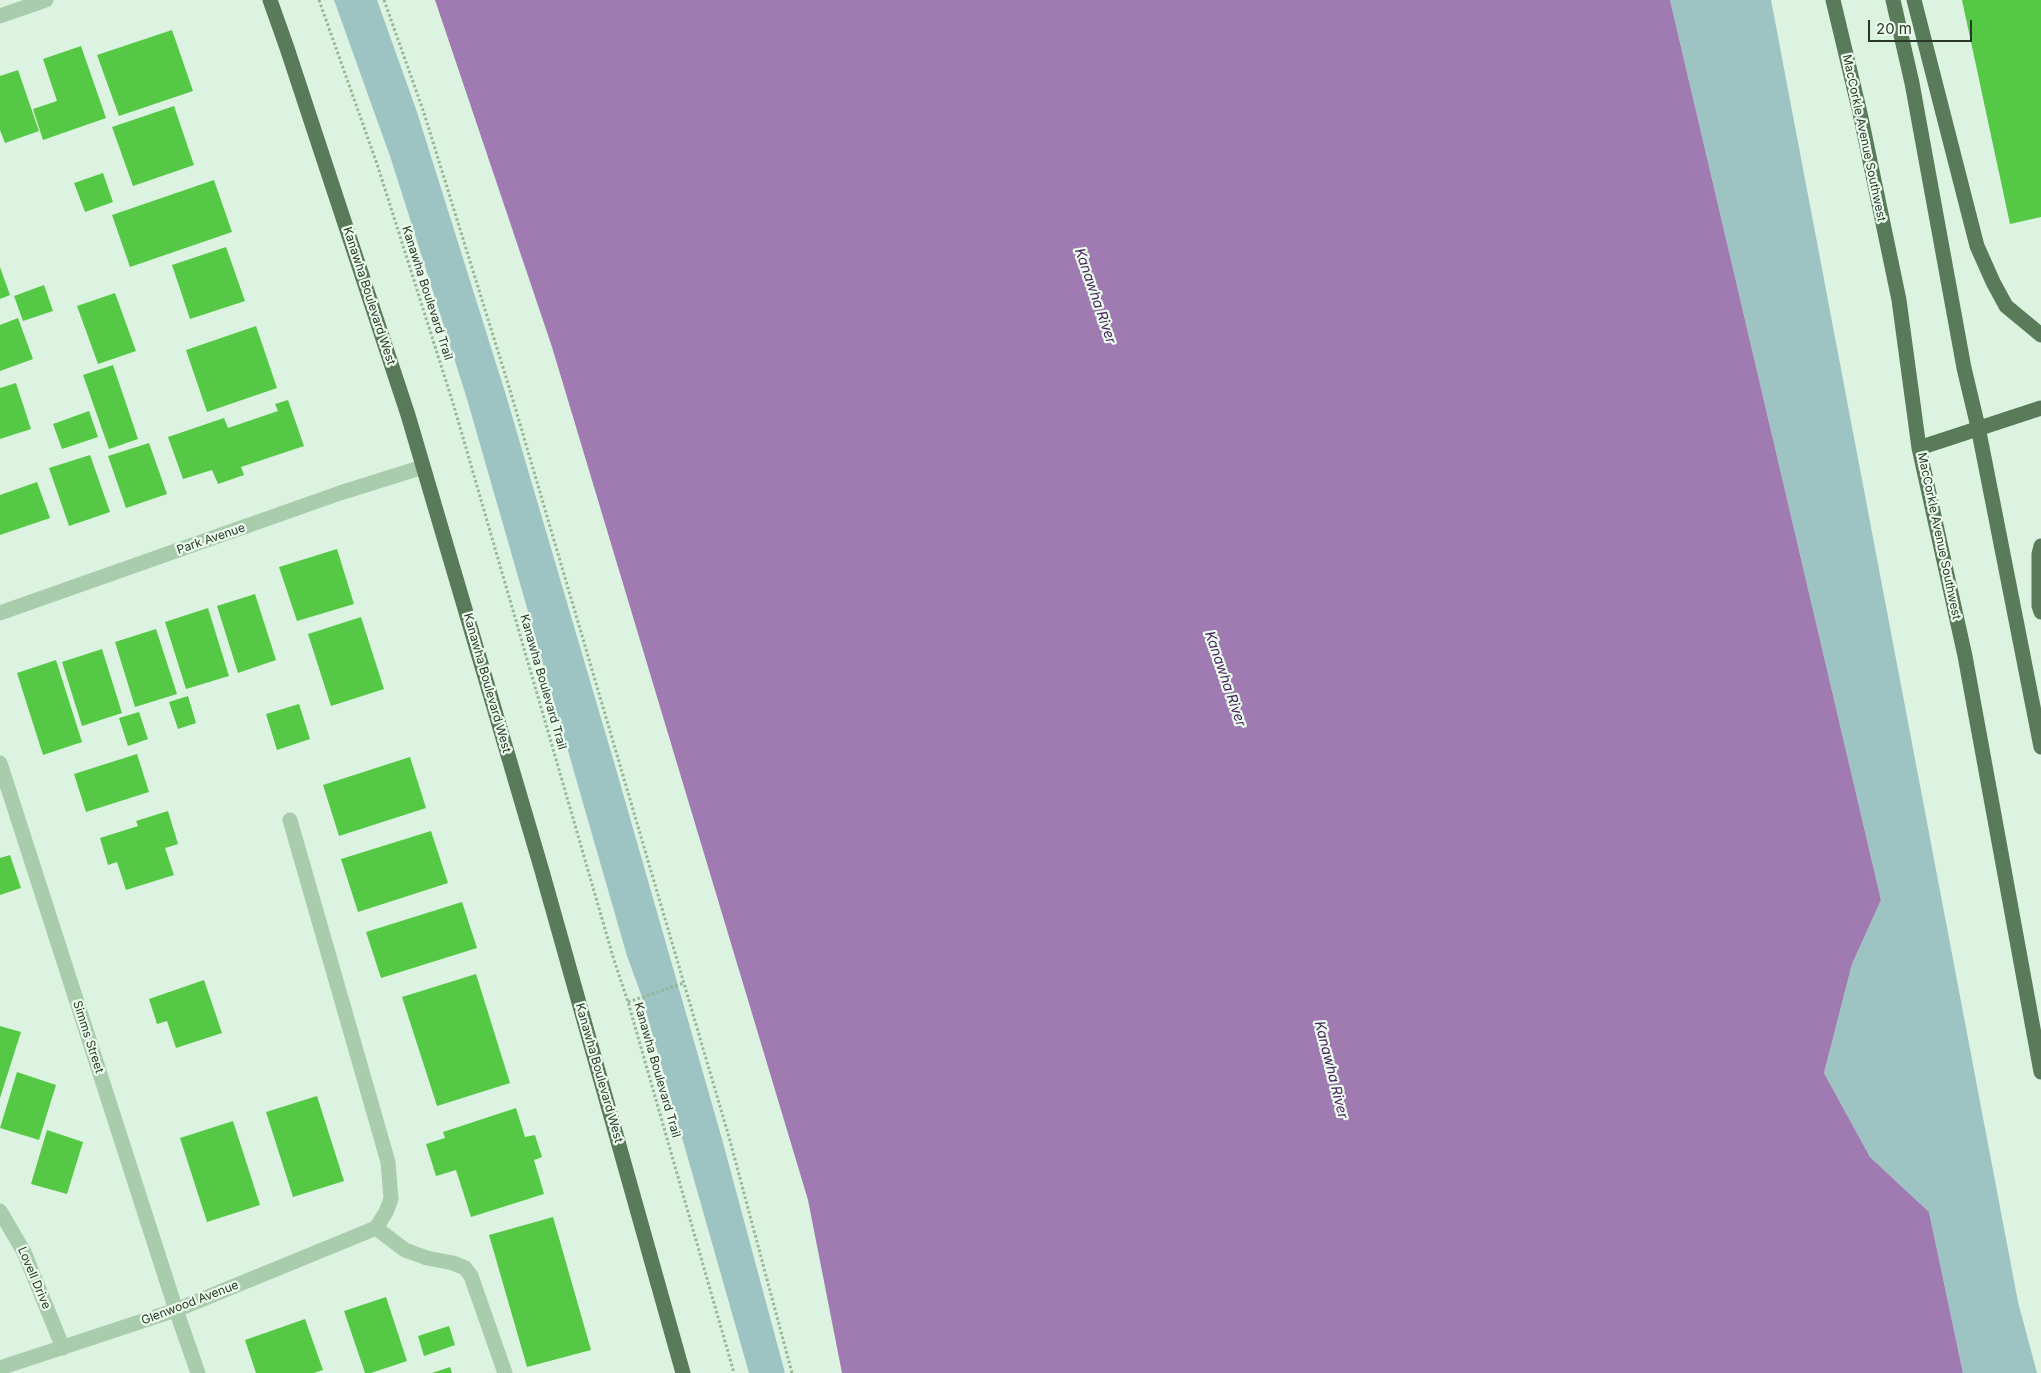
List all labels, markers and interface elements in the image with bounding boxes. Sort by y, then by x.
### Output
scale bar [1871,10,1975,42]
text: 20 m [1876,19,1912,38]
street label: MacCorkle Avenue Southwest [1839,53,1889,223]
street label: Kanawha Boulevard Trail [399,224,455,362]
street label: Kanawha Boulevard West [340,225,398,367]
water label: Kanawha River [1071,246,1119,346]
street label: MacCorkle Avenue Southwest [1914,451,1964,621]
street label: Park Avenue [175,521,247,557]
street label: Kanawha Boulevard West [460,612,514,754]
street label: Kanawha Boulevard Trail [517,613,569,751]
water label: Kanawha River [1201,629,1249,729]
street label: Simms Street [70,999,106,1075]
street label: Kanawha Boulevard Trail [631,1001,683,1139]
street label: Kanawha Boulevard West [572,1002,626,1144]
water label: Kanawha River [1311,1019,1351,1121]
street label: Lovell Drive [14,1245,54,1311]
street label: Glenwood Avenue [139,1278,241,1328]

